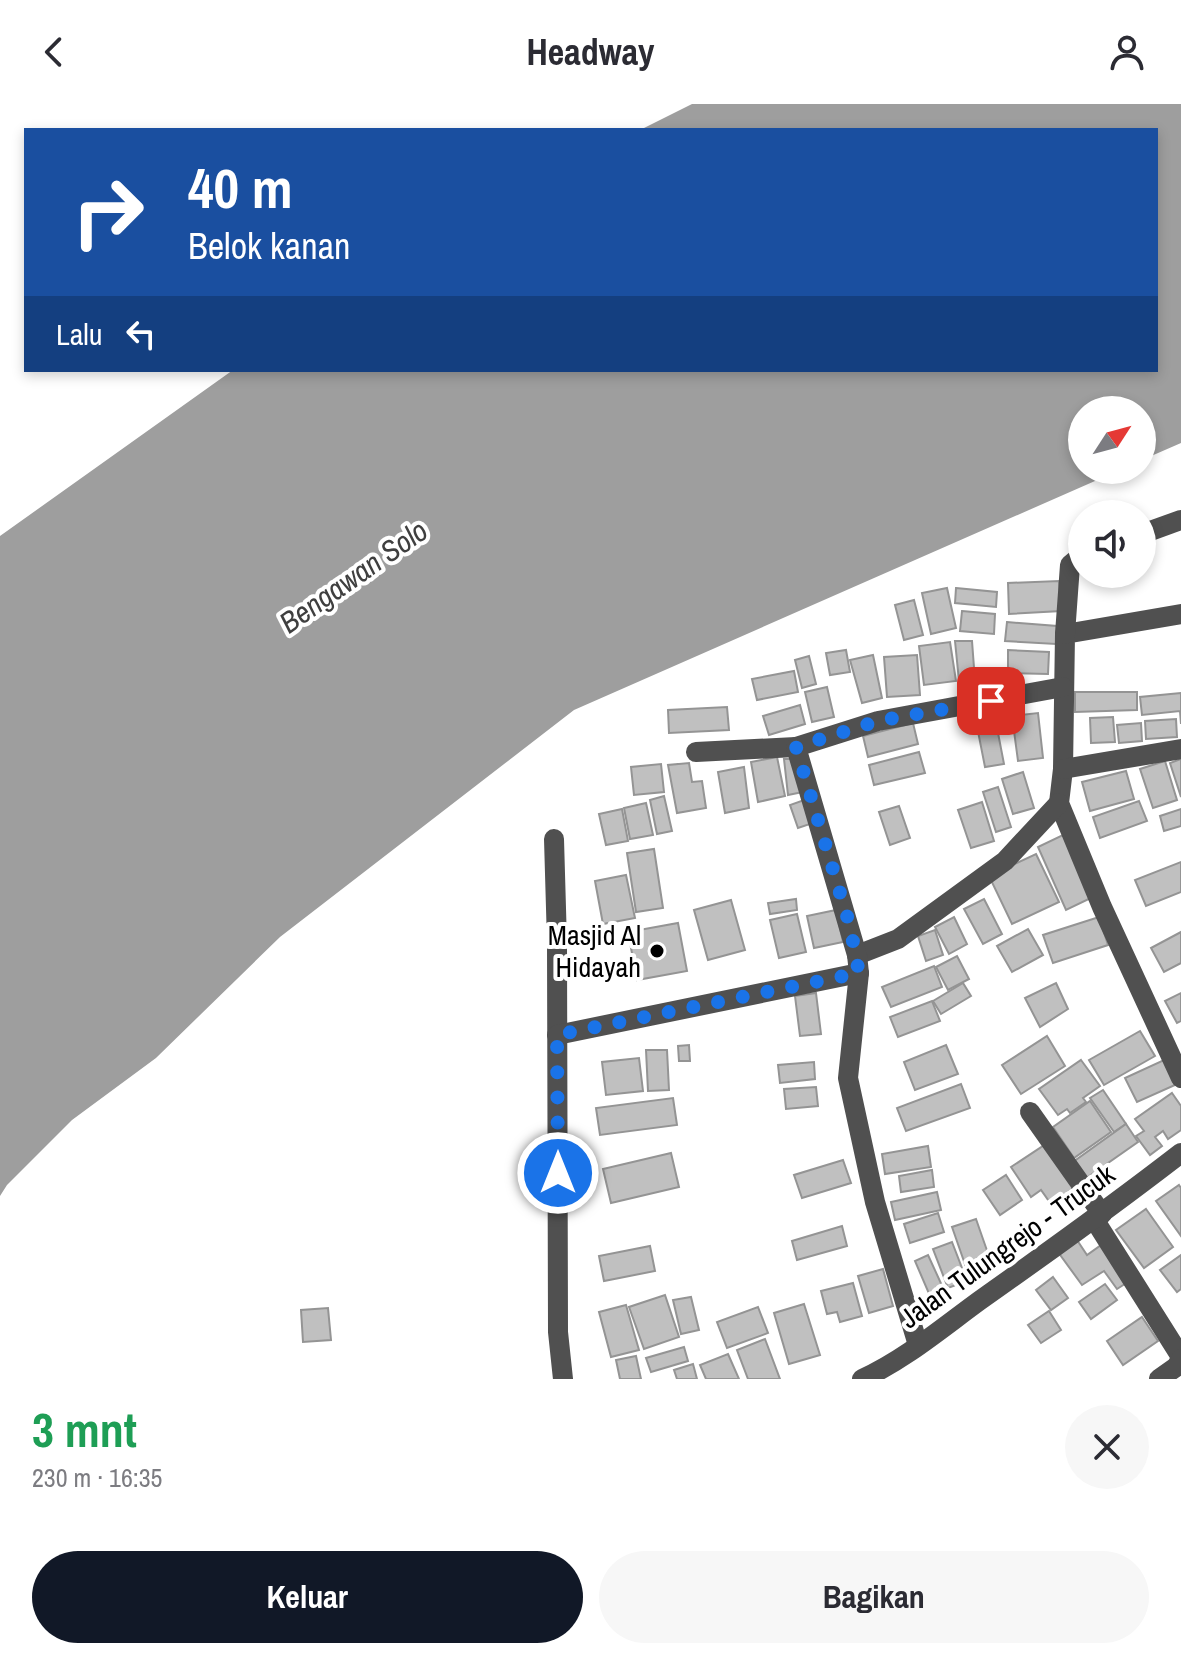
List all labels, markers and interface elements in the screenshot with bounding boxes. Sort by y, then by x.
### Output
text: Headway [527,28,654,76]
icon: back [32,30,76,74]
icon: person [1105,30,1149,74]
text: 40 m [188,150,293,225]
icon: right [56,160,160,264]
text: Belok kanan [188,222,350,270]
icon: left [119,312,163,356]
text: Lalu [56,314,103,354]
north arrow [1068,396,1156,484]
map controls [1068,396,1156,588]
button: sound [1068,500,1156,588]
water label: Bengawan Solo [271,510,435,642]
pin [957,667,1025,735]
icon: arrive [969,679,1013,723]
place label: Masjid Al Hidayah [548,916,641,986]
marker: Masjid Al Hidayah [648,942,666,960]
position arrow [516,1131,600,1215]
street label: Jalan Tulungrejo - Trucuk [892,1155,1122,1337]
text: 3 mnt [32,1397,137,1462]
button: close [1065,1405,1149,1489]
text: 230 m · 16:35 [32,1460,162,1495]
button: Keluar [32,1551,583,1643]
button: Bagikan [599,1551,1149,1643]

